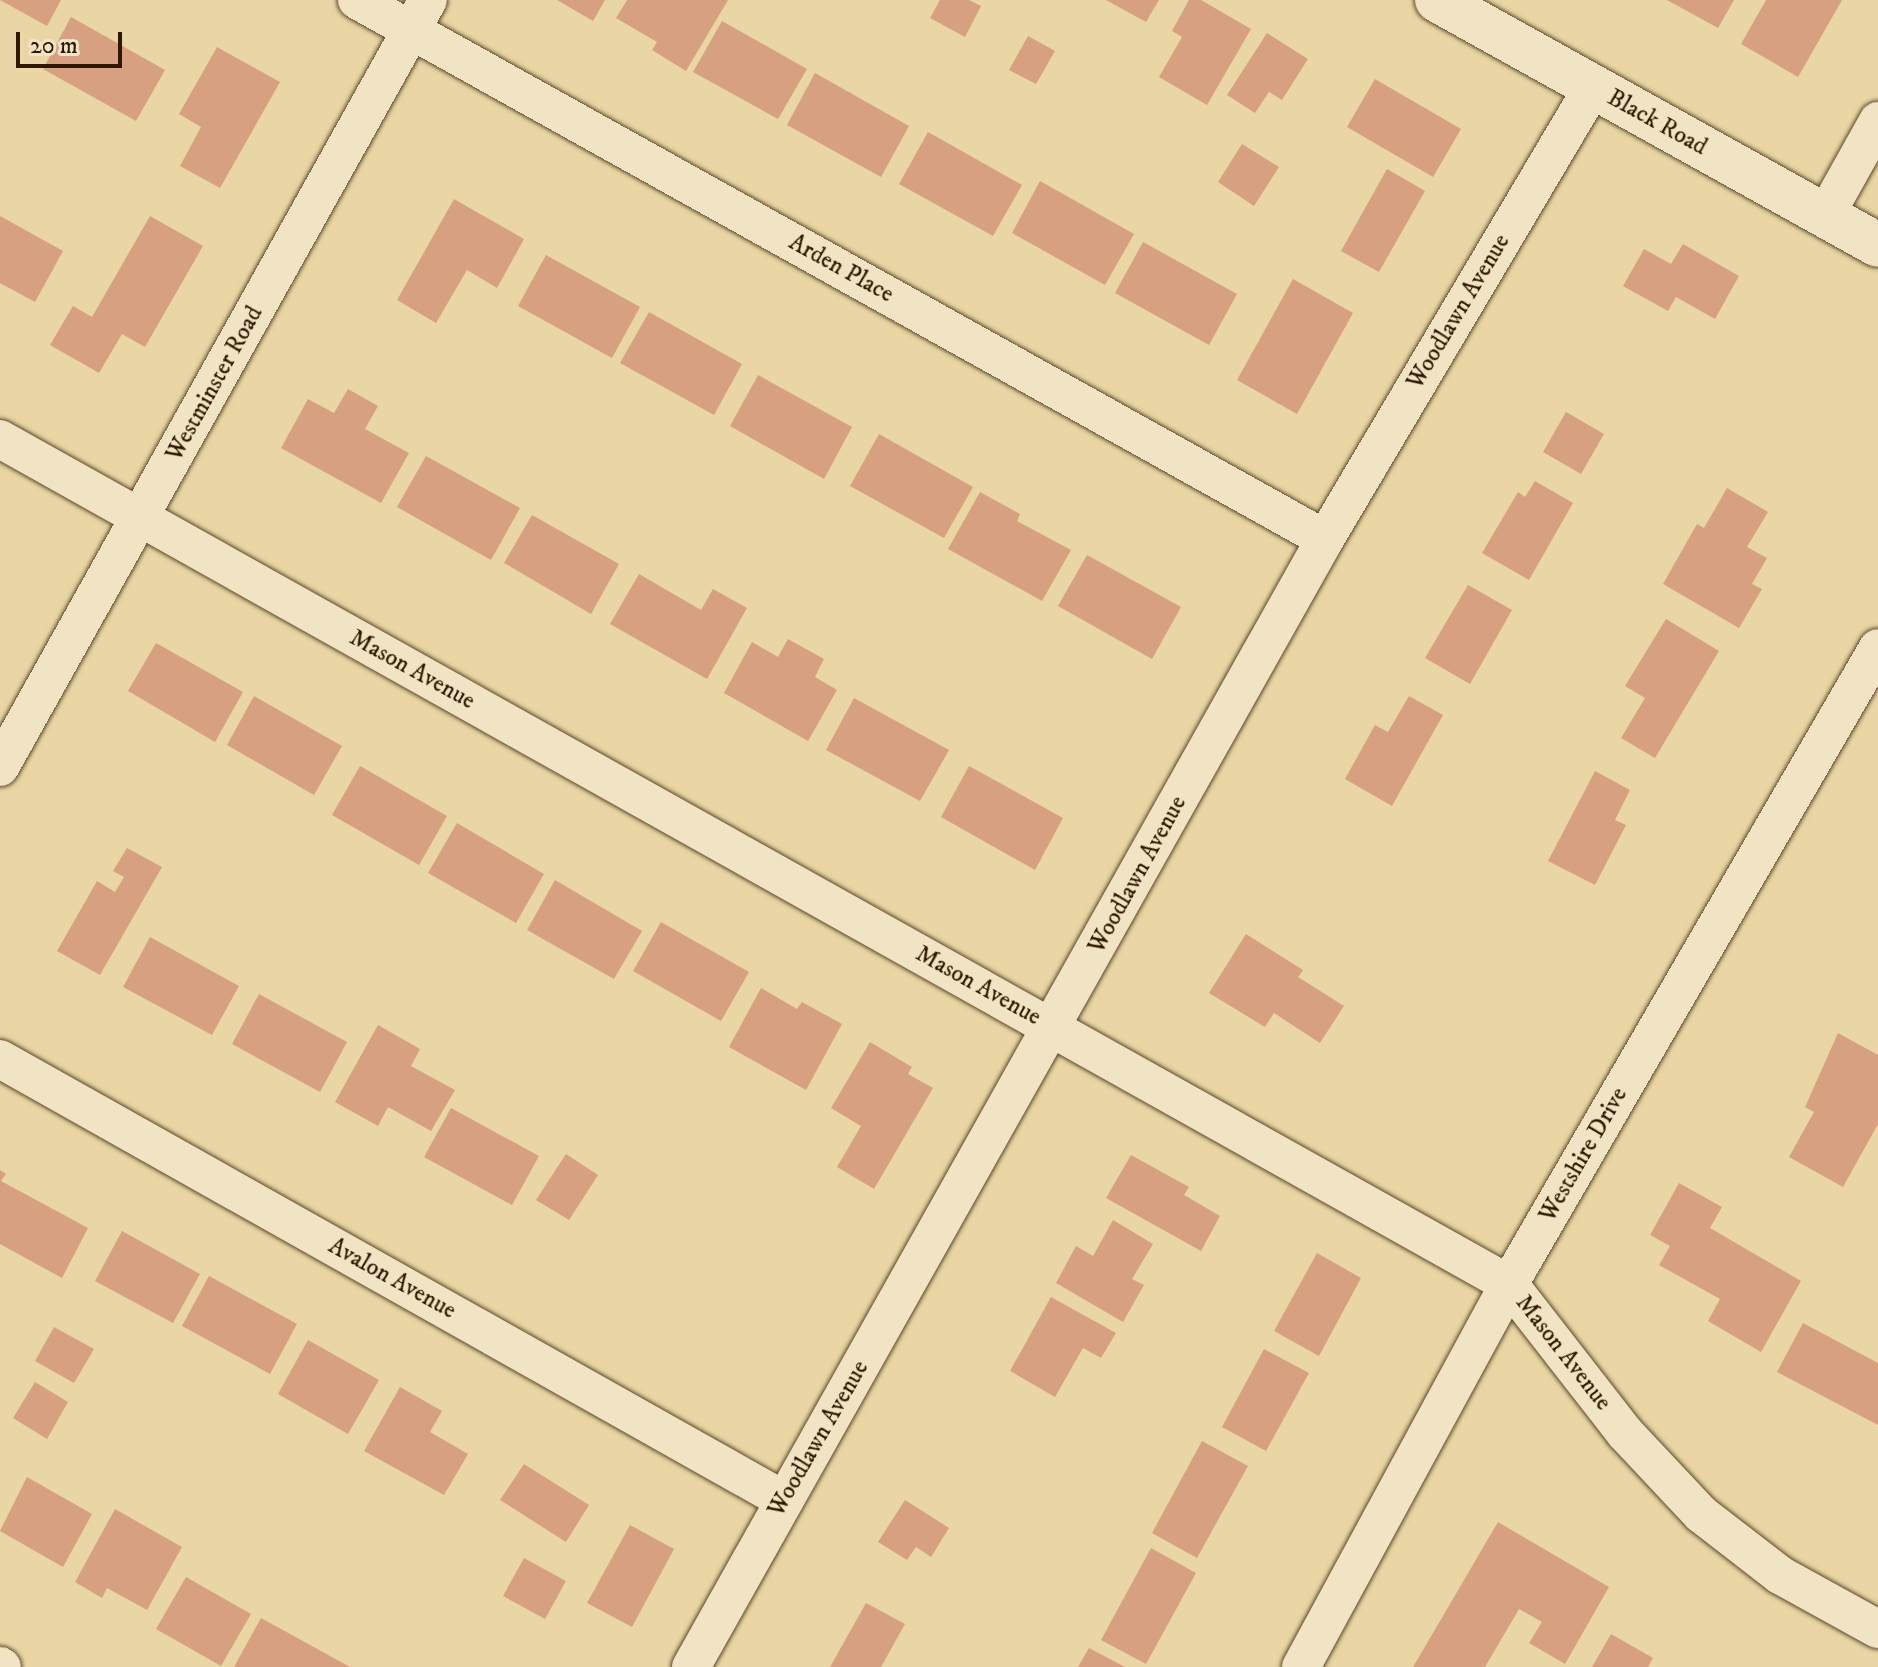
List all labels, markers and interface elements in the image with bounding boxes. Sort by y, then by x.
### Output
scale bar [20,16,126,66]
text: 20 m [30,31,78,61]
street label: Black Road [1602,84,1712,162]
street label: Arden Place [784,228,898,310]
street label: Woodlawn Avenue [1401,229,1517,395]
street label: Westminster Road [161,302,269,466]
street label: Mason Avenue [344,624,480,716]
street label: Woodlawn Avenue [1083,791,1193,959]
street label: Mason Avenue [910,940,1046,1032]
street label: Westshire Drive [1534,1083,1634,1227]
street label: Avalon Avenue [323,1232,461,1326]
street label: Mason Avenue [1509,1289,1617,1417]
street label: Woodlawn Avenue [763,1356,875,1522]

